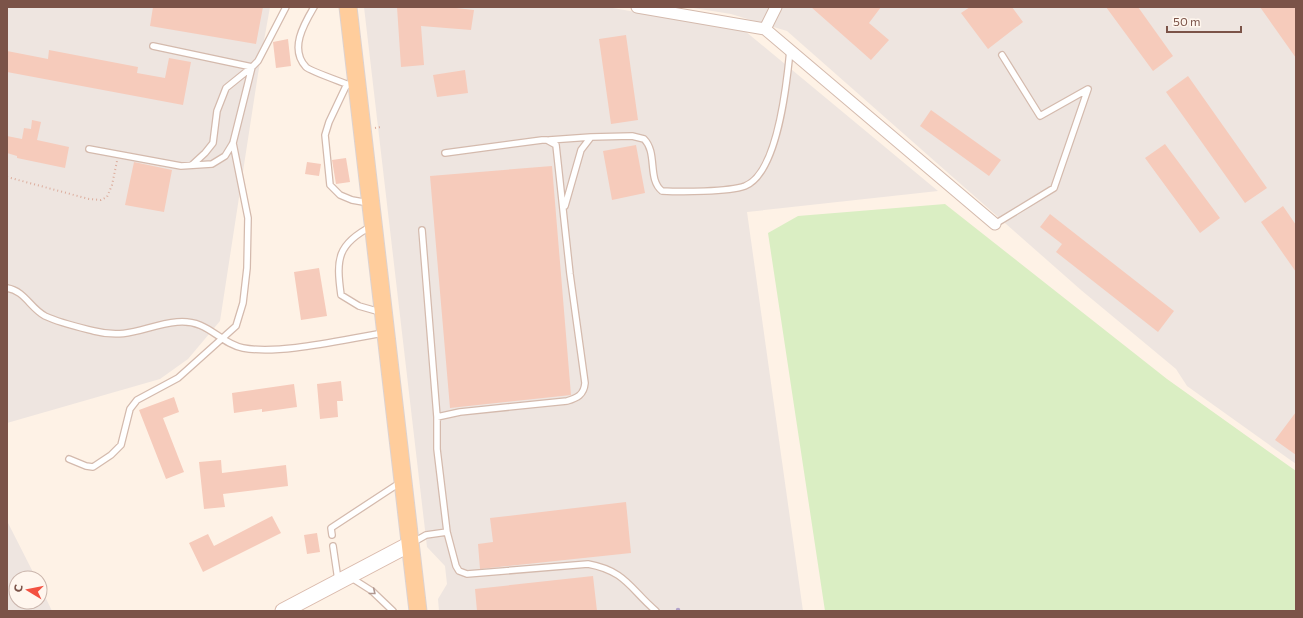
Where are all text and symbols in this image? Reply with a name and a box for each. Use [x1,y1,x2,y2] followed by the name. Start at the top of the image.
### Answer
[1167,8,1241,34] scale bar
[1173,14,1201,28] text: 50 m
[8,570,48,610] north arrow
[11,583,25,593] text: С
[368,588,376,595] one-way arrow

